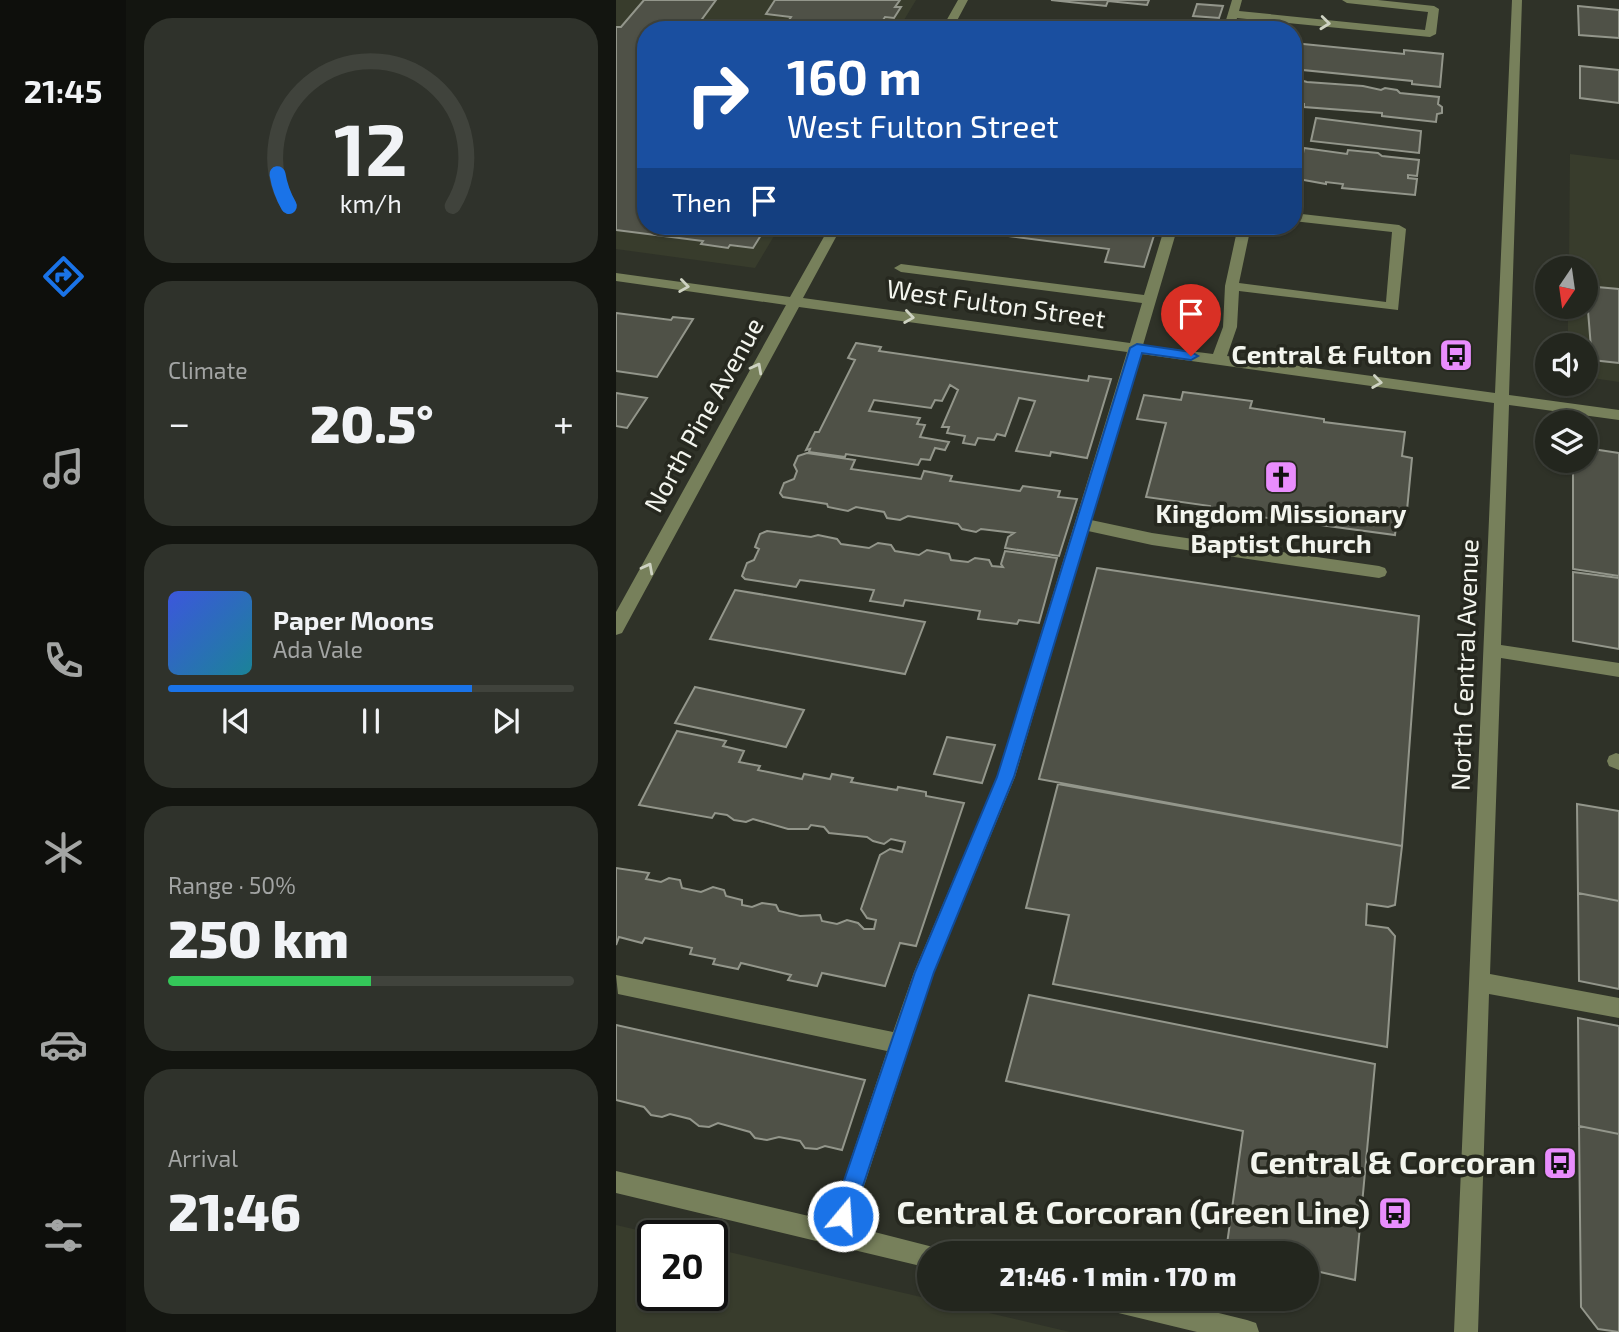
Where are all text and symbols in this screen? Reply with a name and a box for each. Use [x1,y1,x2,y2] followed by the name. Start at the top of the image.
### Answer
[1320,15,1331,30] one-way arrow
[787,46,922,105] text: 160 m
[672,49,763,140] icon: right
[24,71,102,109] text: 21:45
[334,104,408,192] text: 12
[787,106,1059,144] text: West Fulton Street
[745,182,783,220] icon: arrive
[672,186,731,217] text: Then
[340,188,402,218] text: km/h
[39,252,88,301] icon: directions
[1535,256,1598,318] north arrow
[1535,256,1598,473] map controls
[885,272,1108,333] street label: West Fulton Street
[678,278,689,293] one-way arrow
[1161,284,1221,356] pin
[1172,295,1210,333] icon: arrive
[903,310,915,325] one-way arrow
[636,312,769,517] street label: North Pine Avenue
[1535,333,1598,396] button: sound
[1437,336,1475,374] bus stop icon: Central & Fulton
[1231,338,1432,369] place label: Central & Fulton
[168,356,248,384] text: Climate
[749,363,762,376] one-way arrow
[1371,374,1383,389] one-way arrow
[310,391,434,453] text: 20.5°
[168,399,190,445] text: −
[553,399,574,445] text: +
[1535,410,1598,473] button: layers
[39,444,88,493] icon: music
[1262,458,1300,496] church icon: Kingdom Missionary Baptist Church
[1155,497,1407,558] place label: Kingdom Missionary Baptist Church
[1444,538,1483,792] street label: North Central Avenue
[640,563,654,576] one-way arrow
[273,604,434,635] text: Paper Moons
[273,635,363,663] text: Ada Vale
[39,636,88,685] icon: phone
[217,702,255,740] icon: previous
[352,702,390,740] icon: pause
[487,702,525,740] icon: next
[39,828,88,877] icon: climate
[168,871,296,899] text: Range · 50%
[168,906,349,968] text: 250 km
[39,1020,88,1069] icon: car
[1250,1142,1536,1180] place label: Central & Corcoran
[168,1144,238,1172] text: Arrival
[1541,1144,1579,1182] bus stop icon: Central & Corcoran
[168,1179,301,1241] text: 21:46
[806,1179,880,1253] position arrow
[896,1192,1370,1230] place label: Central & Corcoran (Green Line)
[1376,1194,1414,1232] bus stop icon: Central & Corcoran (Green Line)
[39,1211,88,1260] icon: filters
[637,1220,728,1311] speed limit sign: 20
[1000,1260,1236,1291] text: 21:46 · 1 min · 170 m

